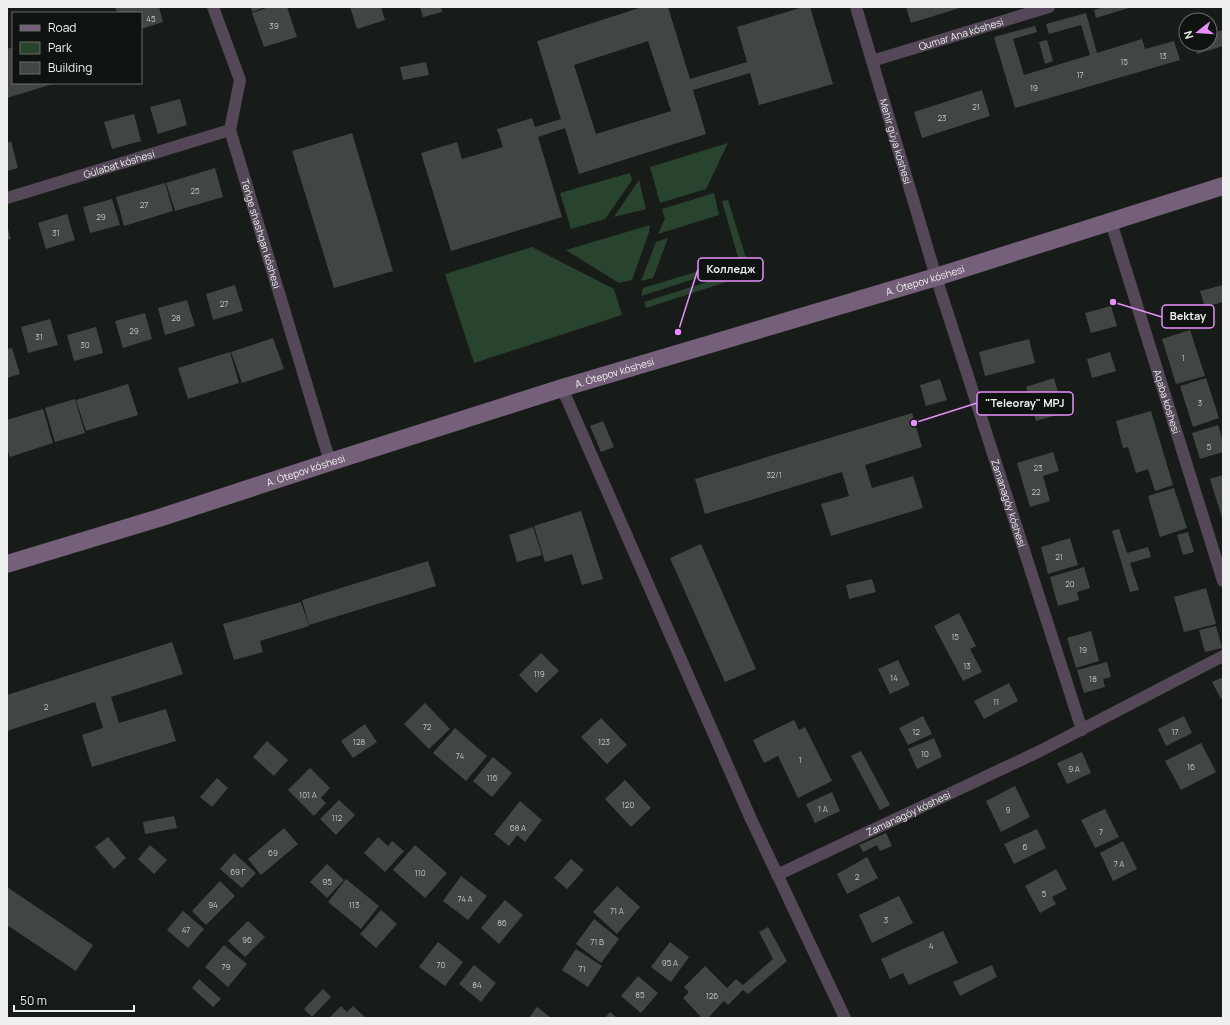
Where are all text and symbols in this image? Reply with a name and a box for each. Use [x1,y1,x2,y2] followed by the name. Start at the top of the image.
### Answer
[12,12,142,84] legend
[1178,12,1218,52] north arrow
[146,13,156,24] house number: 45
[917,14,1005,53] street label: Qumar Ana kóshesi
[48,19,76,36] text: Road
[269,20,279,31] house number: 39
[1180,29,1196,41] text: N
[48,39,73,56] text: Park
[1159,50,1167,61] house number: 13
[1120,56,1128,67] house number: 15
[48,59,92,76] text: Building
[1076,69,1084,80] house number: 17
[1030,82,1038,93] house number: 19
[877,97,915,186] street label: Mehir gúyа kóshesi
[972,101,980,112] house number: 21
[938,112,946,123] house number: 23
[82,146,156,181] street label: Gúlabat kóshesi
[238,177,284,290] street label: Teńge shashqan kóshesi
[190,185,200,196] house number: 25
[140,199,148,210] house number: 27
[96,211,106,222] house number: 29
[52,227,60,238] house number: 31
[698,258,763,281] callout: Колледж
[707,261,756,276] text: Колледж
[884,261,966,299] street label: A. Ótepov kóshesi
[220,298,228,309] house number: 27
[1162,305,1214,328] callout: Bektay
[1170,308,1207,323] text: Bektay
[171,312,181,323] house number: 28
[129,325,139,336] house number: 29
[35,331,43,342] house number: 31
[80,339,90,350] house number: 30
[1181,352,1185,363] house number: 1
[573,354,656,391] street label: A. Ótepov kóshesi
[1150,368,1184,435] street label: Aqaba kóshesi
[977,392,1073,415] callout: "Teleoray" MPJ
[985,395,1065,410] text: "Teleoray" MPJ
[1198,397,1202,408] house number: 3
[1207,441,1212,452] house number: 5
[264,451,347,489] street label: A. Ótepov kóshesi
[988,457,1030,549] street label: Zamanagóy kóshesi
[1034,462,1042,473] house number: 23
[766,469,782,480] house number: 32/1
[1031,486,1041,497] house number: 22
[1055,551,1063,562] house number: 21
[1065,578,1075,589] house number: 20
[951,631,959,642] house number: 15
[1079,644,1087,655] house number: 19
[963,660,971,671] house number: 13
[533,668,545,679] house number: 119
[890,672,898,683] house number: 14
[1089,673,1097,684] house number: 18
[993,696,999,707] house number: 11
[44,701,49,712] house number: 2
[423,721,432,732] house number: 72
[912,726,920,737] house number: 12
[1171,726,1179,737] house number: 17
[353,736,366,747] house number: 128
[598,736,610,747] house number: 123
[921,748,929,759] house number: 10
[456,750,464,761] house number: 74
[798,754,802,765] house number: 1
[1187,761,1195,772] house number: 16
[1068,763,1080,774] house number: 9 А
[486,772,498,783] house number: 116
[864,787,953,839] street label: Zamanagóy kóshesi
[299,789,317,800] house number: 101 А
[622,799,634,810] house number: 120
[818,803,828,814] house number: 1 А
[1006,804,1011,815] house number: 9
[332,812,343,823] house number: 112
[510,822,526,833] house number: 68 А
[1099,826,1103,837] house number: 7
[1023,841,1028,852] house number: 6
[268,847,278,858] house number: 69
[1114,858,1124,869] house number: 7 А
[230,866,247,877] house number: 69 Г
[414,867,426,878] house number: 110
[855,871,860,882] house number: 2
[322,876,332,887] house number: 95
[1042,888,1047,899] house number: 5
[457,893,473,904] house number: 74 А
[208,899,218,910] house number: 94
[349,899,359,910] house number: 113
[610,905,624,916] house number: 71 А
[884,914,888,925] house number: 3
[497,917,507,928] house number: 86
[182,924,190,935] house number: 47
[242,934,252,945] house number: 96
[590,936,604,947] house number: 71 В
[929,940,934,951] house number: 4
[662,957,678,968] house number: 95 А
[437,959,446,970] house number: 70
[222,961,231,972] house number: 79
[578,963,586,974] house number: 71
[472,979,482,990] house number: 84
[14,987,134,1013] scale bar
[635,989,645,1000] house number: 85
[706,990,718,1001] house number: 126
[20,992,47,1009] text: 50 m

